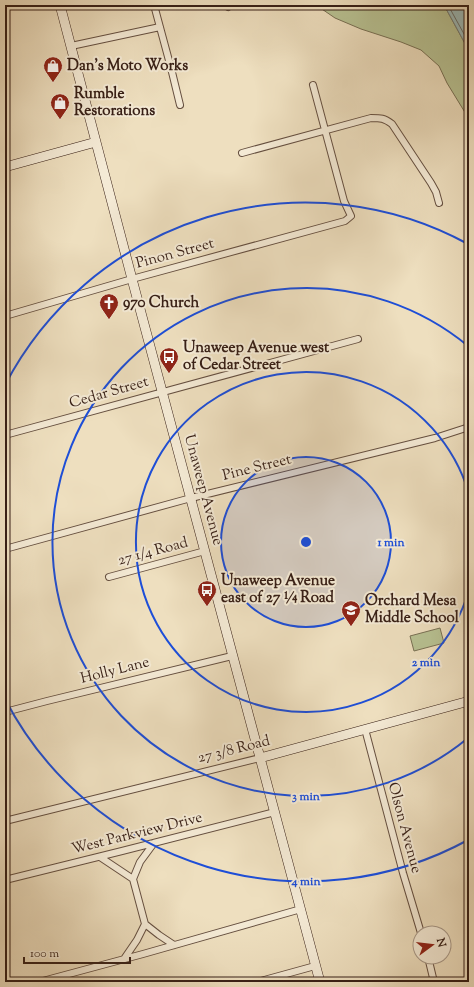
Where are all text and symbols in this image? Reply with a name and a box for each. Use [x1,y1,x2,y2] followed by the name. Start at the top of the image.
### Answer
[42,55,64,83] shop icon: Dan's Moto Works
[67,56,188,77] place label: Dan's Moto Works
[74,84,155,122] place label: Rumble Restorations
[49,92,71,120] shop icon: Rumble Restorations
[134,233,216,275] street label: Pinon Street
[98,292,120,320] church icon: 970 Church
[123,293,199,314] place label: 970 Church
[183,338,330,376] place label: Unaweep Avenue west of Cedar Street
[158,346,180,374] bus stop icon: Unaweep Avenue west of Cedar Street
[67,372,151,414] street label: Cedar Street
[178,432,228,548] street label: Unaweep Avenue
[220,449,294,487] street label: Pine Street
[116,532,191,571] street label: 27 1/4 Road
[376,534,405,552] text: 1 min
[299,535,313,549] centre of rings
[221,571,335,609] place label: Unaweep Avenue east of 27 ¼ Road
[196,579,218,607] bus stop icon: Unaweep Avenue east of 27 ¼ Road
[365,591,460,629] place label: Orchard Mesa Middle School
[340,599,362,627] school or university icon: Orchard Mesa Middle School
[78,652,152,690] street label: Holly Lane
[412,654,441,672] text: 2 min
[196,731,273,769] street label: 27 3/8 Road
[382,780,426,876] street label: Olson Avenue
[292,788,321,806] text: 3 min
[69,808,205,860] street label: West Parkview Drive
[290,873,321,891] text: 4 min
[412,925,452,965] north arrow
[432,935,450,949] text: N
[24,939,130,965] scale bar
[30,945,59,963] text: 100 m

